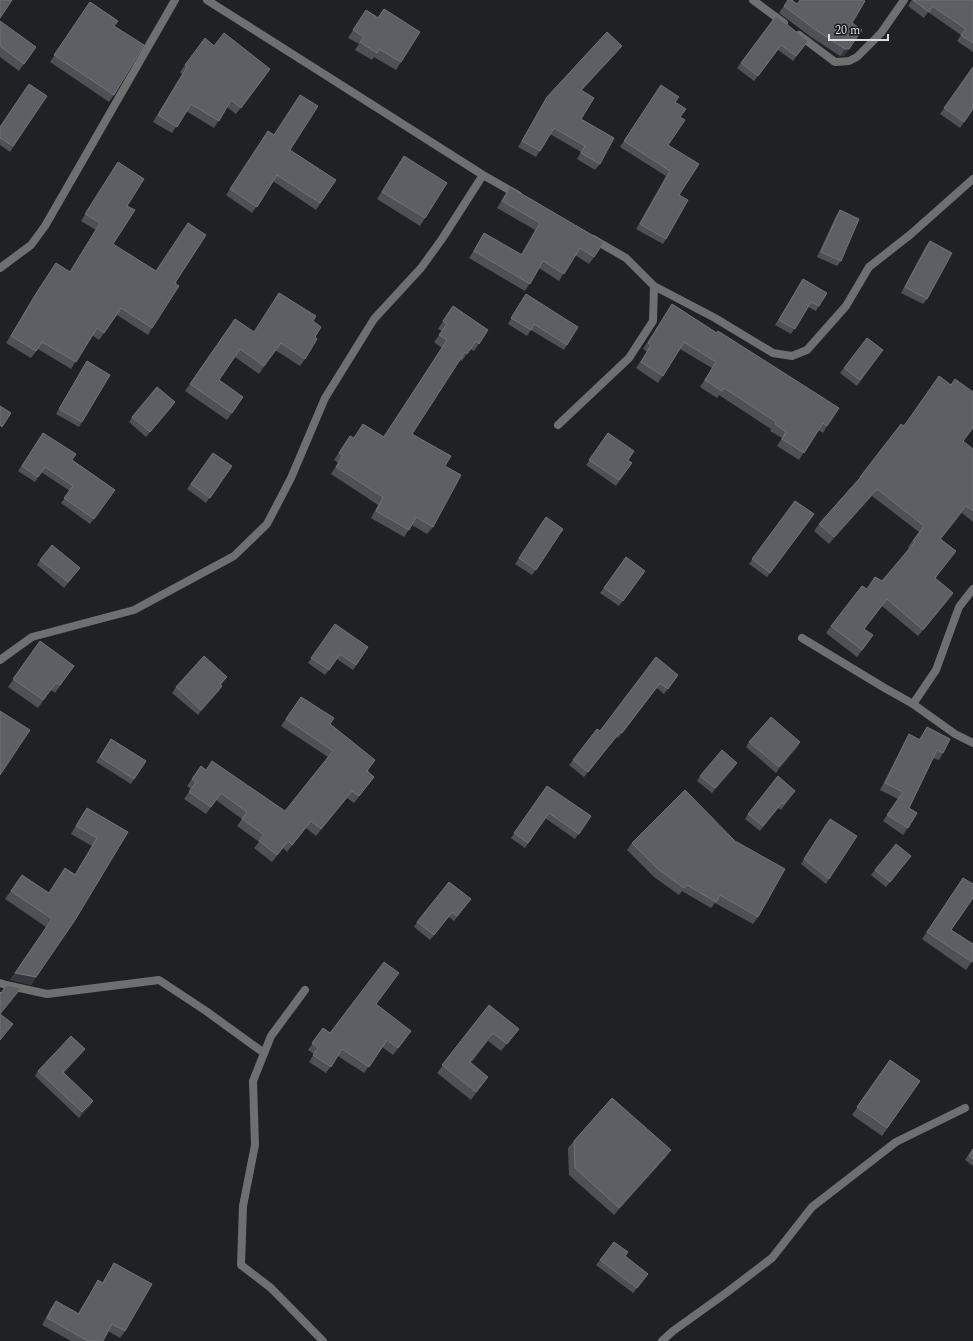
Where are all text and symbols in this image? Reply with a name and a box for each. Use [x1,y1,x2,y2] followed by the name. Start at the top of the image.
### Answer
[829,16,888,42] scale bar
[835,21,860,40] text: 20 m

